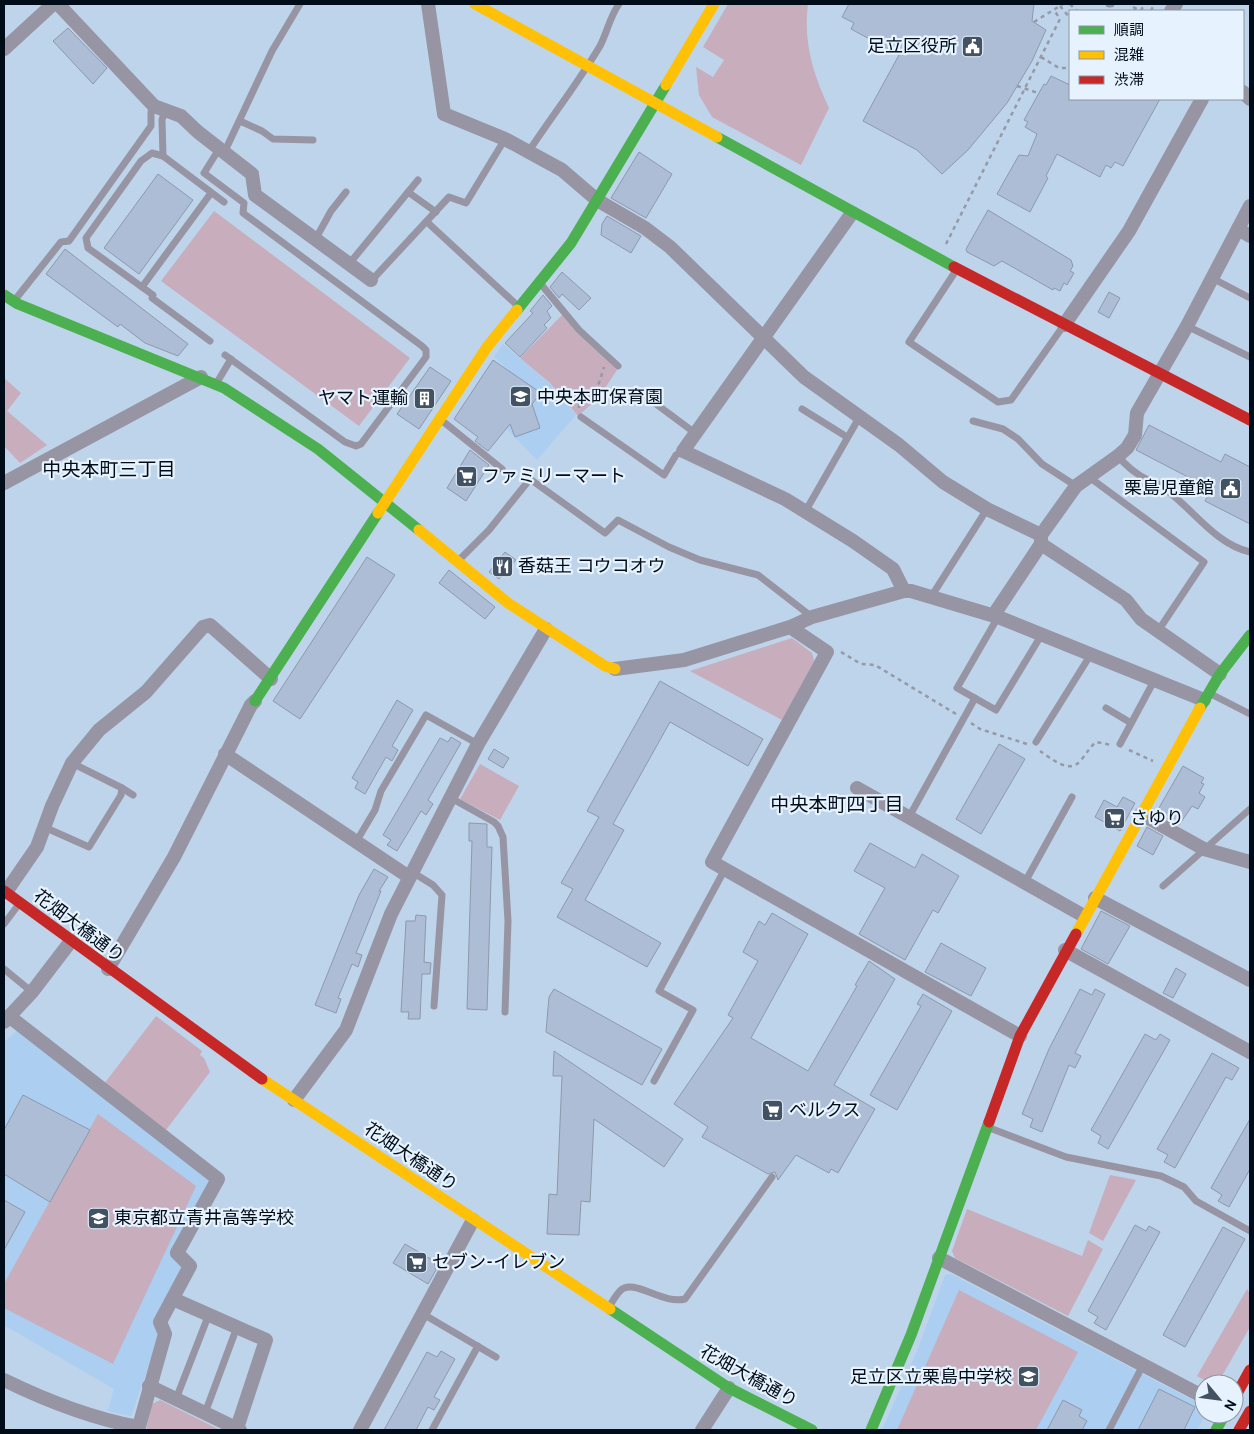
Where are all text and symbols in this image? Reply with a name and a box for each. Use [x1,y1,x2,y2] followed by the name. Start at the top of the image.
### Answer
[1069,10,1244,100] legend
[1114,22,1144,41] text: 順調
[961,34,985,58] public building icon: 足立区役所
[867,36,957,59] place label: 足立区役所
[1114,47,1144,66] text: 混雑
[1114,72,1144,91] text: 渋滞
[509,385,533,409] school or university icon: 中央本町保育園
[412,386,436,410] building icon: ヤマト運輸
[537,387,663,410] place label: 中央本町保育園
[318,388,408,411] place label: ヤマト運輸
[42,459,176,483] district label: 中央本町三丁目
[454,464,478,488] supermarket icon: ファミリーマート
[482,466,626,489] place label: ファミリーマート
[1218,476,1242,500] public building icon: 栗島児童館
[1124,478,1214,501] place label: 栗島児童館
[490,554,514,578] restaurant icon: 香菇王 コウコオウ
[518,556,666,579] place label: 香菇王 コウコオウ
[770,794,904,818] district label: 中央本町四丁目
[1102,806,1126,830] supermarket icon: さゆり
[1130,808,1184,831] place label: さゆり
[28,886,128,969] street label: 花畑大橋通り
[761,1098,785,1122] supermarket icon: ベルクス
[789,1100,860,1123] place label: ベルクス
[359,1119,461,1198] street label: 花畑大橋通り
[86,1206,110,1230] school or university icon: 東京都立青井高等学校
[114,1208,294,1231] place label: 東京都立青井高等学校
[404,1250,428,1274] supermarket icon: セブン-イレブン
[432,1252,565,1275] place label: セブン-イレブン
[695,1341,801,1414] street label: 花畑大橋通り
[1016,1365,1040,1389] school or university icon: 足立区立栗島中学校
[850,1367,1012,1390] place label: 足立区立栗島中学校
[1194,1374,1244,1424] north arrow
[1219,1396,1239,1413] text: N

